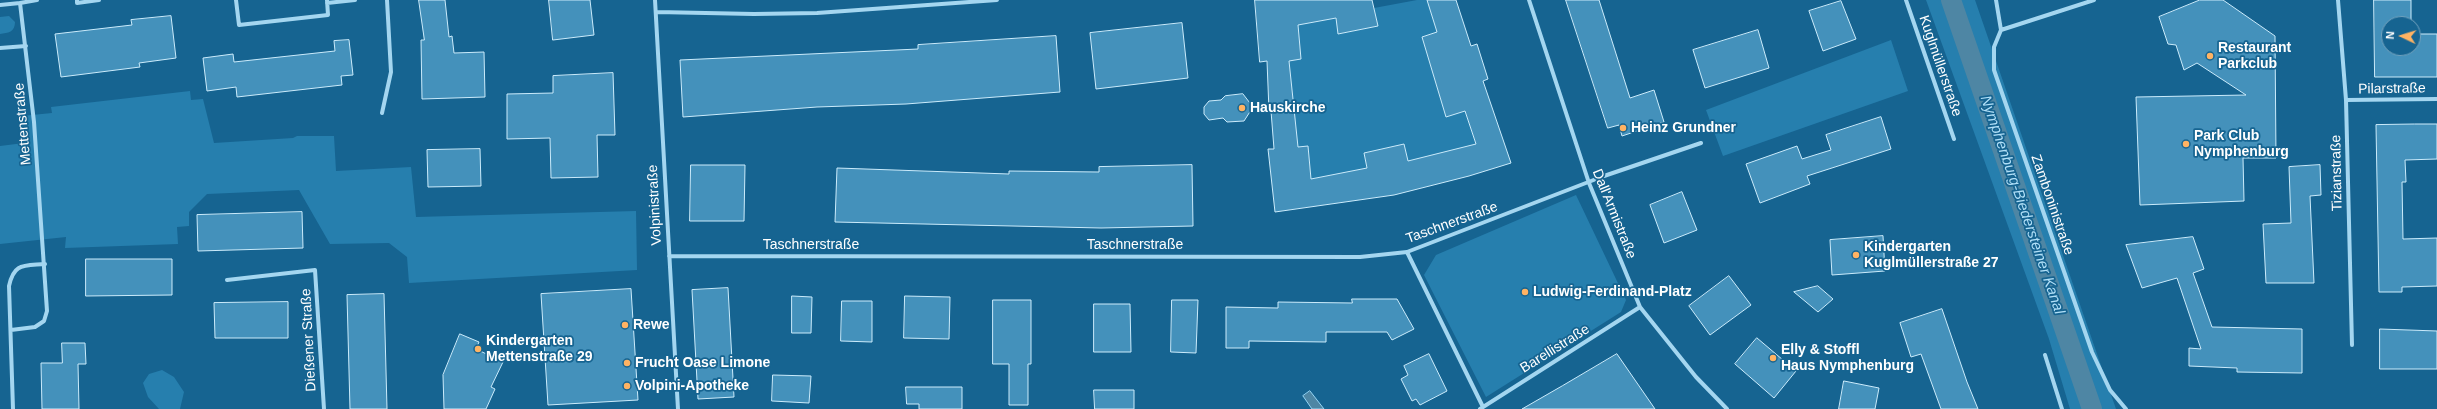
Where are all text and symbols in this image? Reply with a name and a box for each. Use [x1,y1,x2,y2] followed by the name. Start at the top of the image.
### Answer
[1915,13,1965,119] street label: Kuglmüllerstraße
[2381,16,2421,56] north arrow
[2384,31,2396,40] text: N
[2218,40,2291,72] place label: Restaurant Parkclub
[2205,51,2215,61] marker: Restaurant Parkclub
[2358,80,2426,98] street label: Pilarstraße
[11,82,35,166] street label: Mettenstraße
[1976,93,2068,317] water label: Nymphenburg-Biedersteiner Kanal
[1250,100,1325,116] place label: Hauskirche
[1237,103,1247,113] marker: Hauskirche
[1631,120,1736,136] place label: Heinz Grundner
[1618,123,1628,133] marker: Heinz Grundner
[2194,128,2289,160] place label: Park Club Nymphenburg
[2328,135,2346,211] street label: Tizianstraße
[2181,139,2191,149] marker: Park Club Nymphenburg
[2027,153,2077,257] street label: Zamboninistraße
[644,164,666,246] street label: Volpinistraße
[1588,167,1640,261] street label: Dall'Armistraße
[1404,199,1500,247] street label: Taschnerstraße
[763,237,859,253] street label: Taschnerstraße
[1087,237,1183,253] street label: Taschnerstraße
[1864,239,1999,272] place label: Kindergarten Kuglmüllerstraße 27
[1851,250,1861,260] marker: Kindergarten Kuglmüllerstraße 27
[1533,284,1692,300] place label: Ludwig-Ferdinand-Platz
[1520,287,1530,297] marker: Ludwig-Ferdinand-Platz
[298,288,320,392] street label: Dießener Straße
[633,317,670,333] place label: Rewe
[620,320,630,330] marker: Rewe
[1517,321,1593,377] street label: Barellistraße
[486,333,593,366] place label: Kindergarten Mettenstraße 29
[1781,342,1914,374] place label: Elly & Stoffl Haus Nymphenburg
[473,344,483,354] marker: Kindergarten Mettenstraße 29
[1768,353,1778,363] marker: Elly & Stoffl Haus Nymphenburg
[635,355,770,371] place label: Frucht Oase Limone
[622,358,632,368] marker: Frucht Oase Limone
[635,378,749,394] place label: Volpini-Apotheke
[622,381,632,391] marker: Volpini-Apotheke

